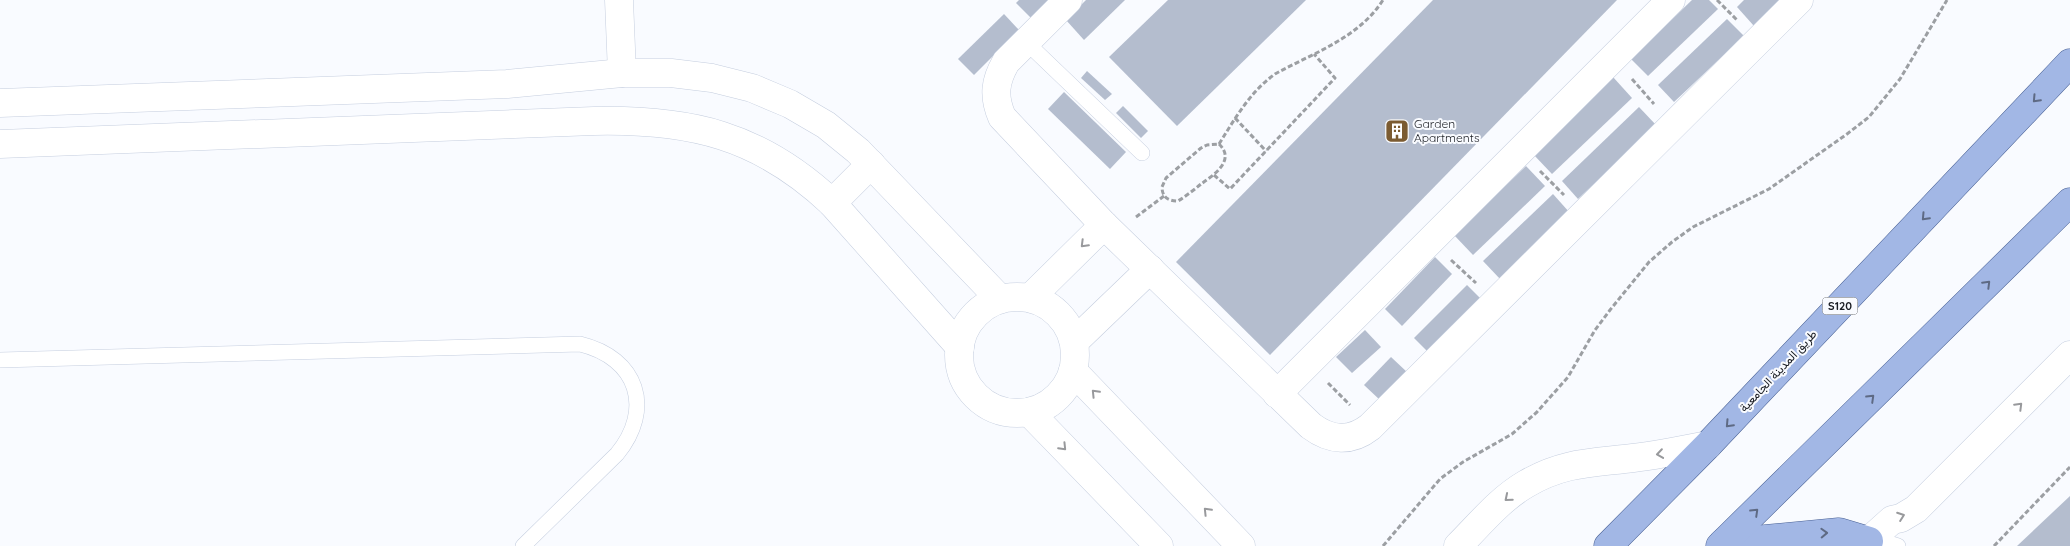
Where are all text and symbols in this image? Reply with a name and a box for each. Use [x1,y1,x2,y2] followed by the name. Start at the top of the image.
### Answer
[2033,93,2042,102] one-way arrow
[1414,116,1480,145] place label: Garden Apartments
[1384,118,1410,144] building icon: Garden Apartments
[1922,211,1931,220] one-way arrow
[1081,238,1090,247] one-way arrow
[1981,281,1990,290] one-way arrow
[1822,298,1858,314] road number: S120
[1736,326,1820,416] street label: طريق المدينة الجامعية
[1092,390,1101,399] one-way arrow
[1865,395,1874,404] one-way arrow
[2013,403,2022,412] one-way arrow
[1726,418,1735,427] one-way arrow
[1057,441,1066,450] one-way arrow
[1656,448,1664,459] one-way arrow
[1504,493,1513,502] one-way arrow
[1204,507,1213,516] one-way arrow
[1749,509,1758,518] one-way arrow
[1896,512,1905,522] one-way arrow
[1820,528,1828,538] one-way arrow

